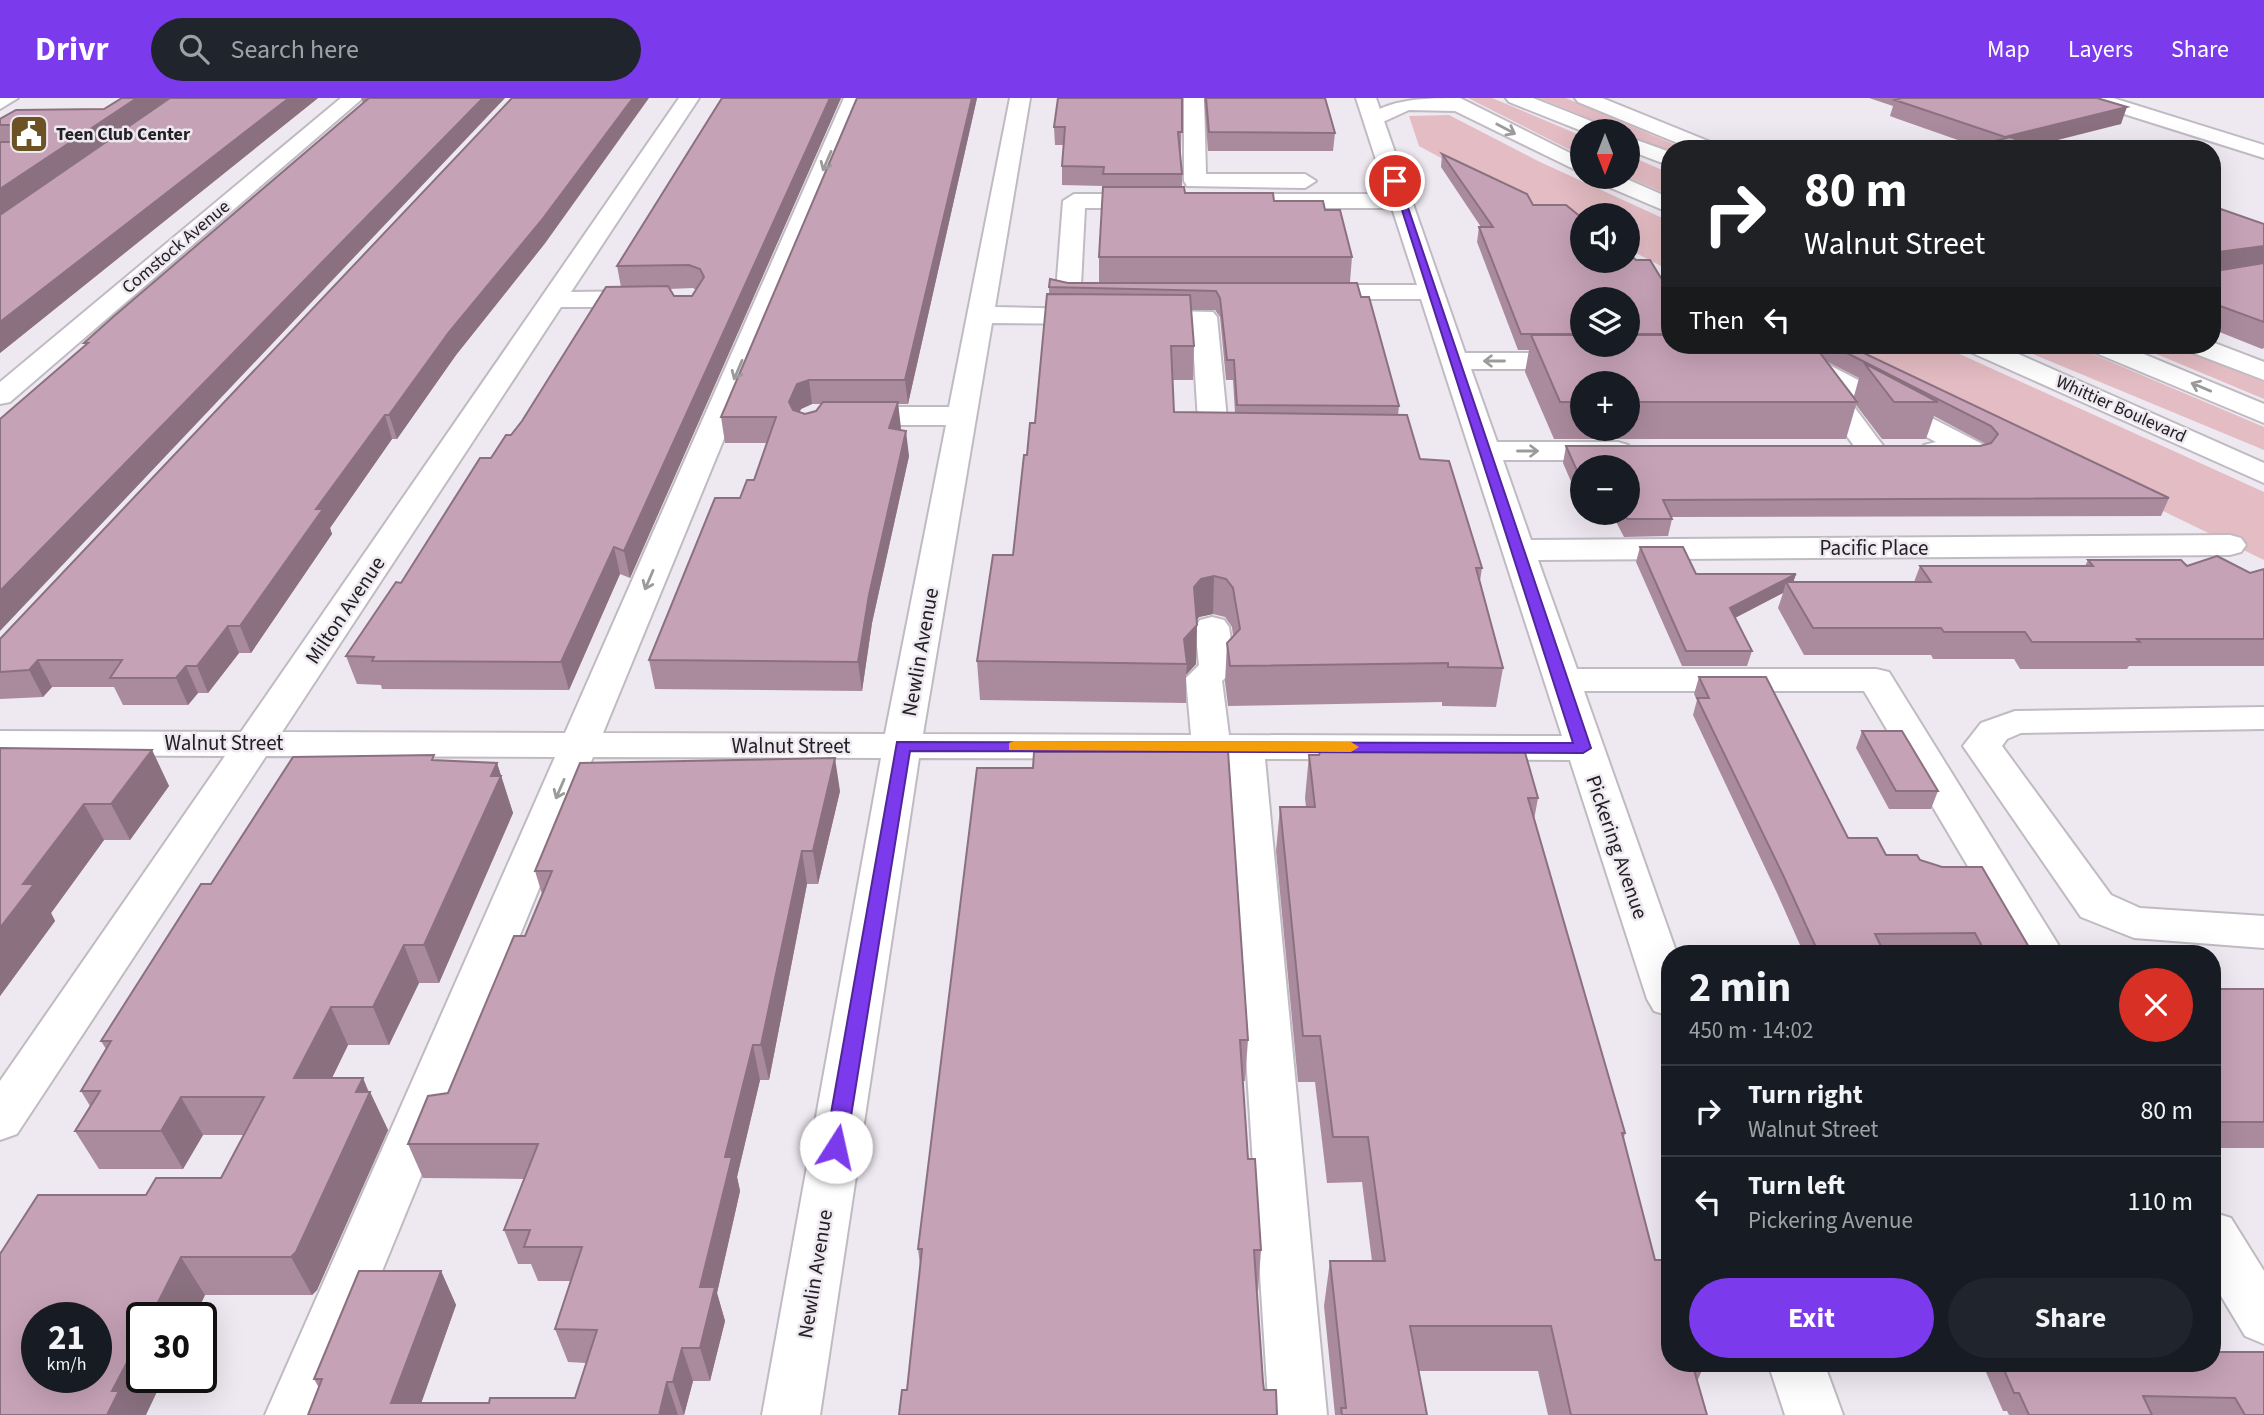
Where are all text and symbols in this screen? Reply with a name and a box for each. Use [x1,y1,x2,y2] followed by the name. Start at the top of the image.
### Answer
[151,18,641,81] search box
[35,26,109,73] text: Drivr
[175,30,213,68] icon: search
[231,31,359,68] text: Search here
[1987,32,2030,67] text: Map
[2068,32,2133,67] text: Layers
[2171,32,2229,67] text: Share
[8,113,50,155] public building icon: Teen Club Center
[1570,119,1640,189] north arrow
[1570,119,1640,525] map controls
[56,122,191,147] place label: Teen Club Center
[1495,123,1516,136] one-way arrow
[820,150,833,171] one-way arrow
[1365,151,1425,211] pin
[1804,156,1908,226] text: 80 m
[1376,162,1414,200] icon: arrive
[1689,168,1780,259] icon: right
[117,194,235,300] street label: Comstock Avenue
[1570,203,1640,273] button: sound
[1804,221,1985,267] text: Walnut Street
[1570,287,1640,357] button: layers
[1758,301,1796,339] icon: left
[1689,302,1744,339] text: Then
[1483,354,1506,368] one-way arrow
[731,359,744,381] one-way arrow
[2052,369,2190,449] street label: Whittier Boulevard
[1570,371,1640,441] button: +
[2191,380,2212,393] one-way arrow
[1516,444,1539,458] one-way arrow
[1570,455,1640,525] button: −
[1820,533,1928,563] street label: Pacific Place
[298,550,392,670] street label: Milton Avenue
[642,568,655,590] one-way arrow
[894,585,946,719] street label: Newlin Avenue
[165,728,283,758] street label: Walnut Street
[732,731,850,761] street label: Walnut Street
[1578,771,1656,923] street label: Pickering Avenue
[553,778,566,799] one-way arrow
[1689,958,1791,1018] text: 2 min
[2119,968,2193,1042] button: close
[1689,1014,1813,1047] text: 450 m · 14:02
[1748,1076,1863,1113] text: Turn right
[1689,1092,1727,1130] icon: right
[2140,1092,2193,1129] text: 80 m
[799,1110,873,1184] position arrow
[1748,1113,1878,1146] text: Walnut Street
[1748,1167,1845,1204] text: Turn left
[1689,1183,1727,1221] icon: left
[2127,1183,2193,1220] text: 110 m
[1748,1204,1913,1237] text: Pickering Avenue
[790,1207,840,1341] street label: Newlin Avenue
[1689,1278,1934,1358] button: Exit
[1948,1278,2193,1358] button: Share
[126,1302,217,1393] speed limit sign: 30
[48,1313,85,1363] text: 21
[47,1352,86,1377] text: km/h

